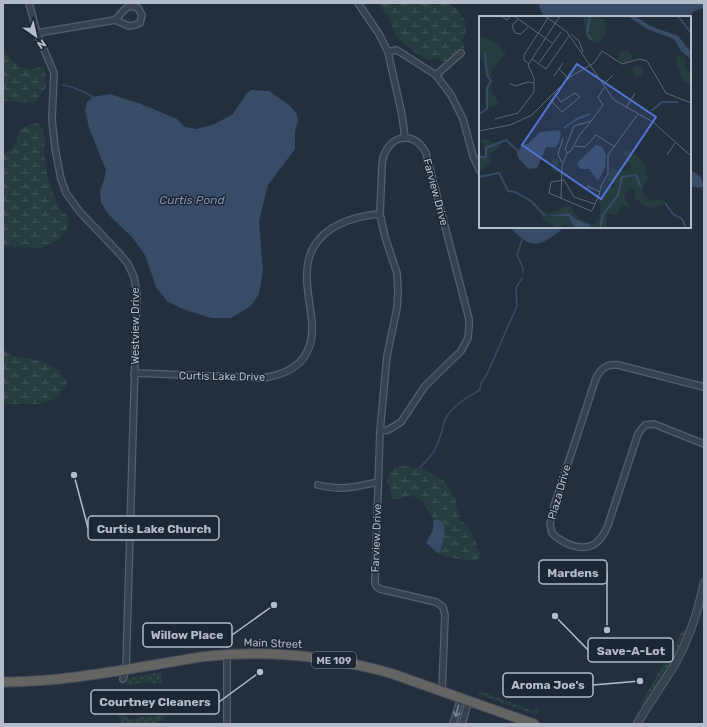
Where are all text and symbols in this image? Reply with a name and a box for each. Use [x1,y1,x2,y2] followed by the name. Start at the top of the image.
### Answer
[16,16,56,56] north arrow
[479,16,691,228] inset map
[34,36,48,52] text: N
[420,157,451,227] street label: Farview Drive
[159,193,226,207] water label: Curtis Pond
[129,287,142,365] street label: Westview Drive
[179,369,265,384] street label: Curtis Lake Drive
[545,463,574,521] street label: Plaza Drive
[369,503,384,573] street label: Farview Drive
[88,516,219,540] callout: Curtis Lake Church
[97,522,212,536] text: Curtis Lake Church
[539,560,607,584] callout: Mardens
[547,566,599,580] text: Mardens
[143,623,232,647] callout: Willow Place
[151,628,223,642] text: Willow Place
[243,636,303,651] street label: Main Street
[588,638,673,662] callout: Save-A-Lot
[597,644,666,658] text: Save-A-Lot
[312,652,356,668] road number: ME 109
[503,673,593,697] callout: Aroma Joe's
[511,678,585,692] text: Aroma Joe's
[91,690,219,714] callout: Courtney Cleaners
[99,695,211,709] text: Courtney Cleaners
[453,704,460,717] one-way arrow

